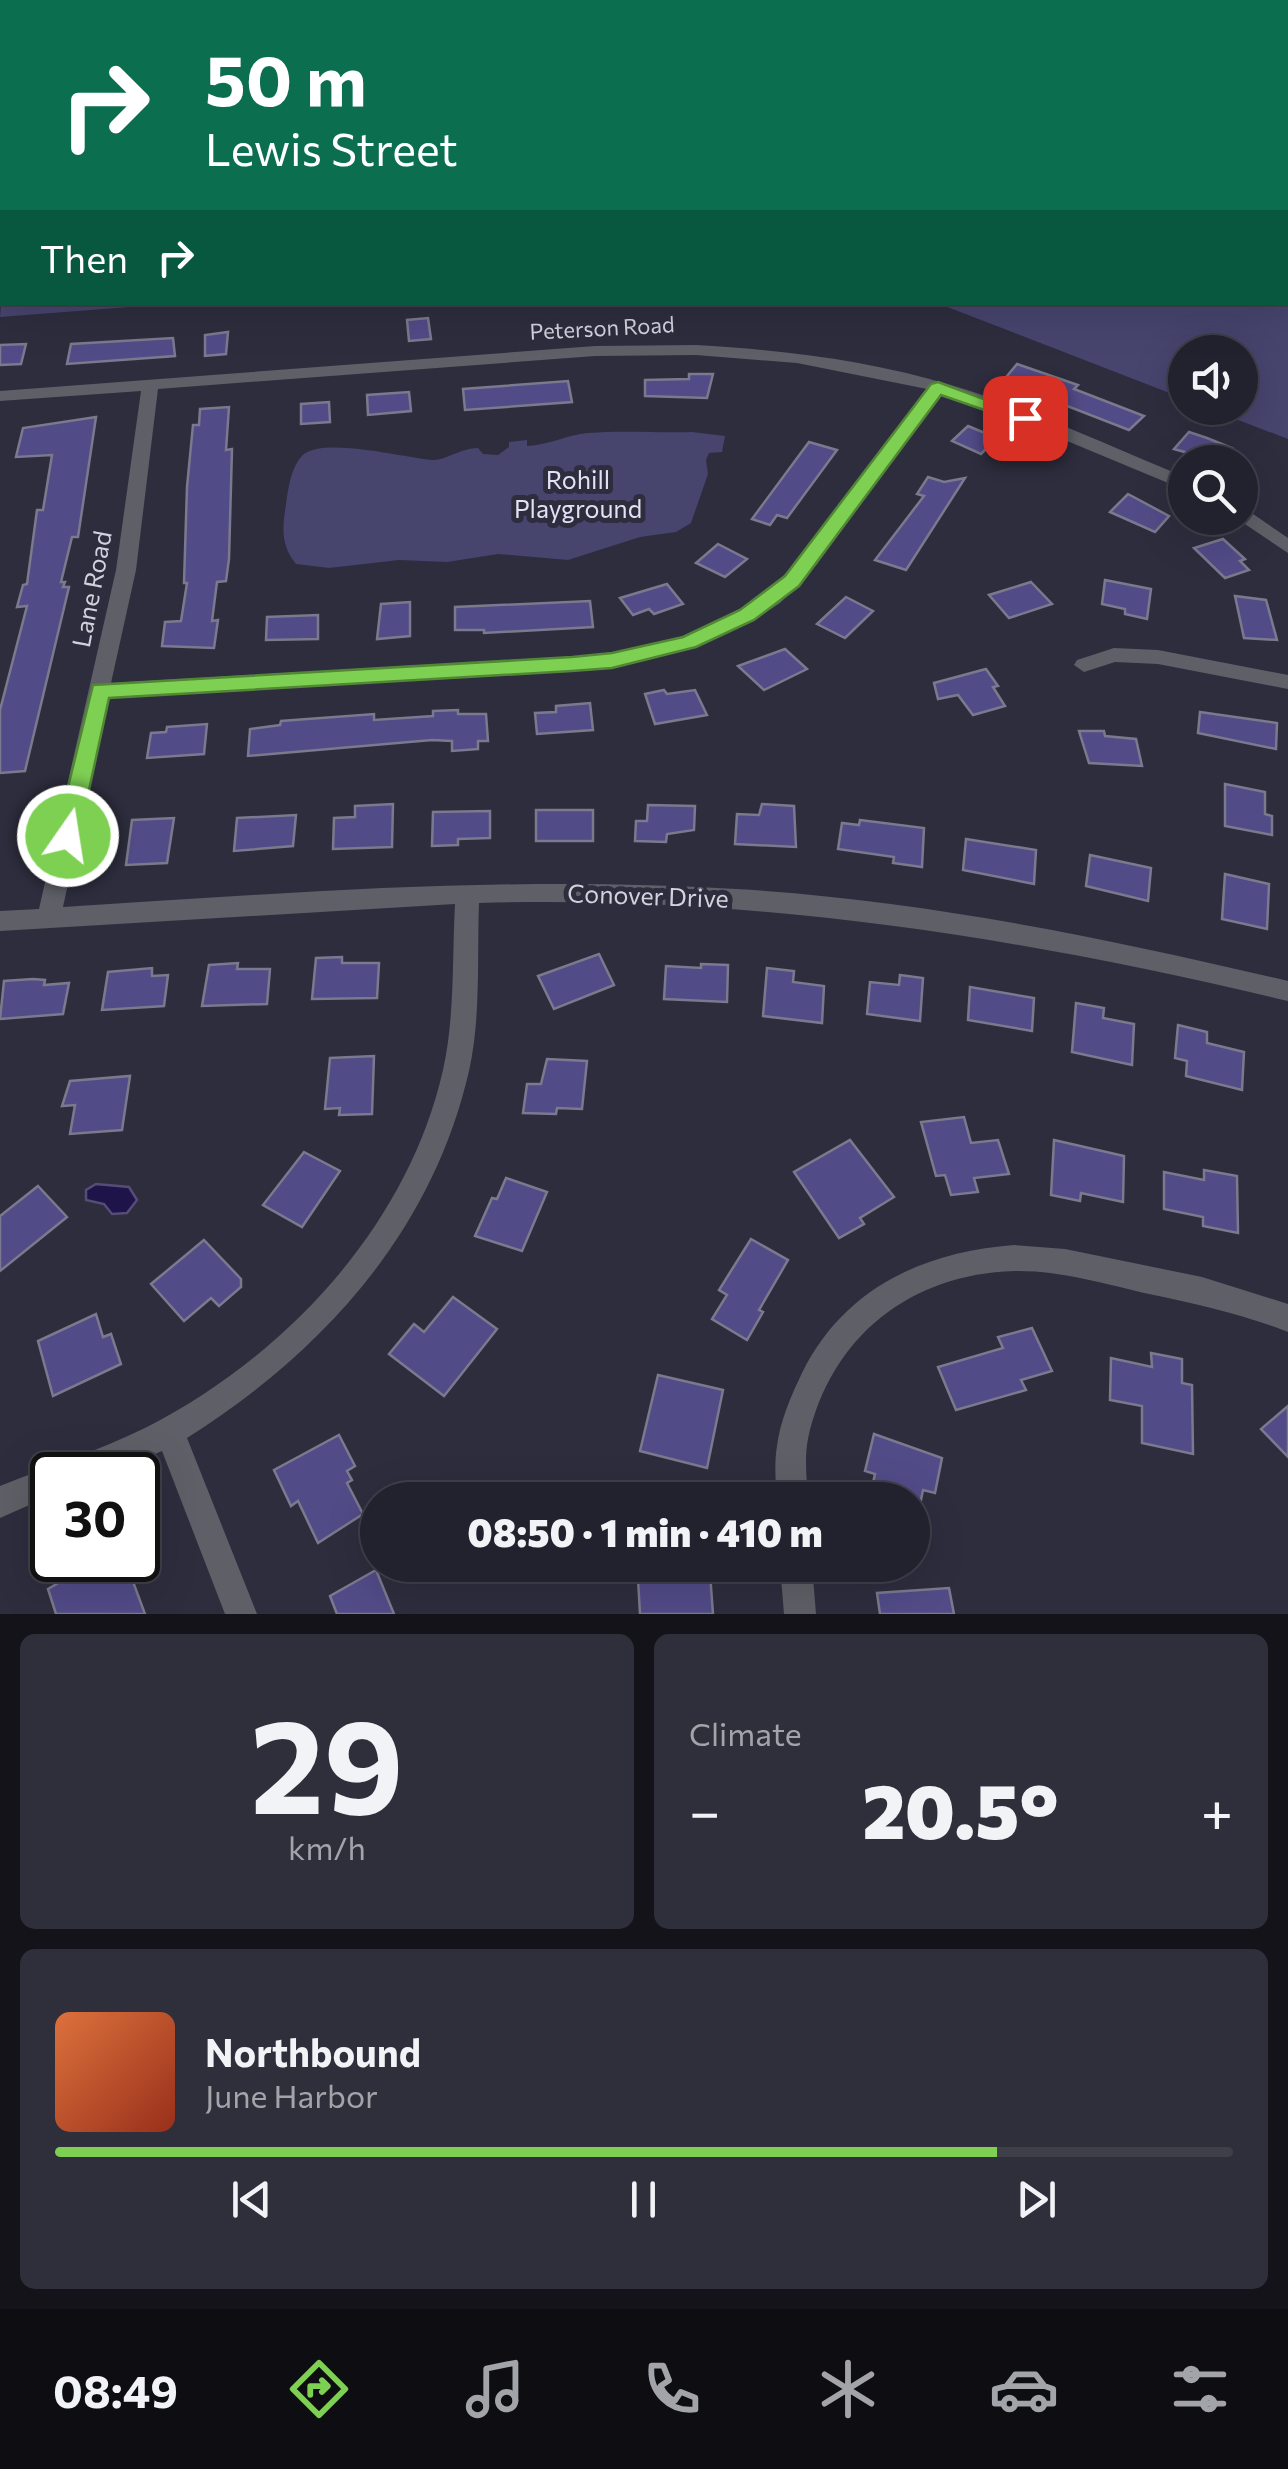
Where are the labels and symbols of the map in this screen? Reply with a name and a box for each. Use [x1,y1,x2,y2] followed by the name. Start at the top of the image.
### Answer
[529,310,675,345] street label: Peterson Road
[983,376,1068,461] pin
[514,464,642,523] park label: Rohill Playground
[65,528,117,650] street label: Lane Road
[16,784,120,888] position arrow
[567,877,729,913] street label: Conover Drive
[30,1452,160,1582] speed limit sign: 30

